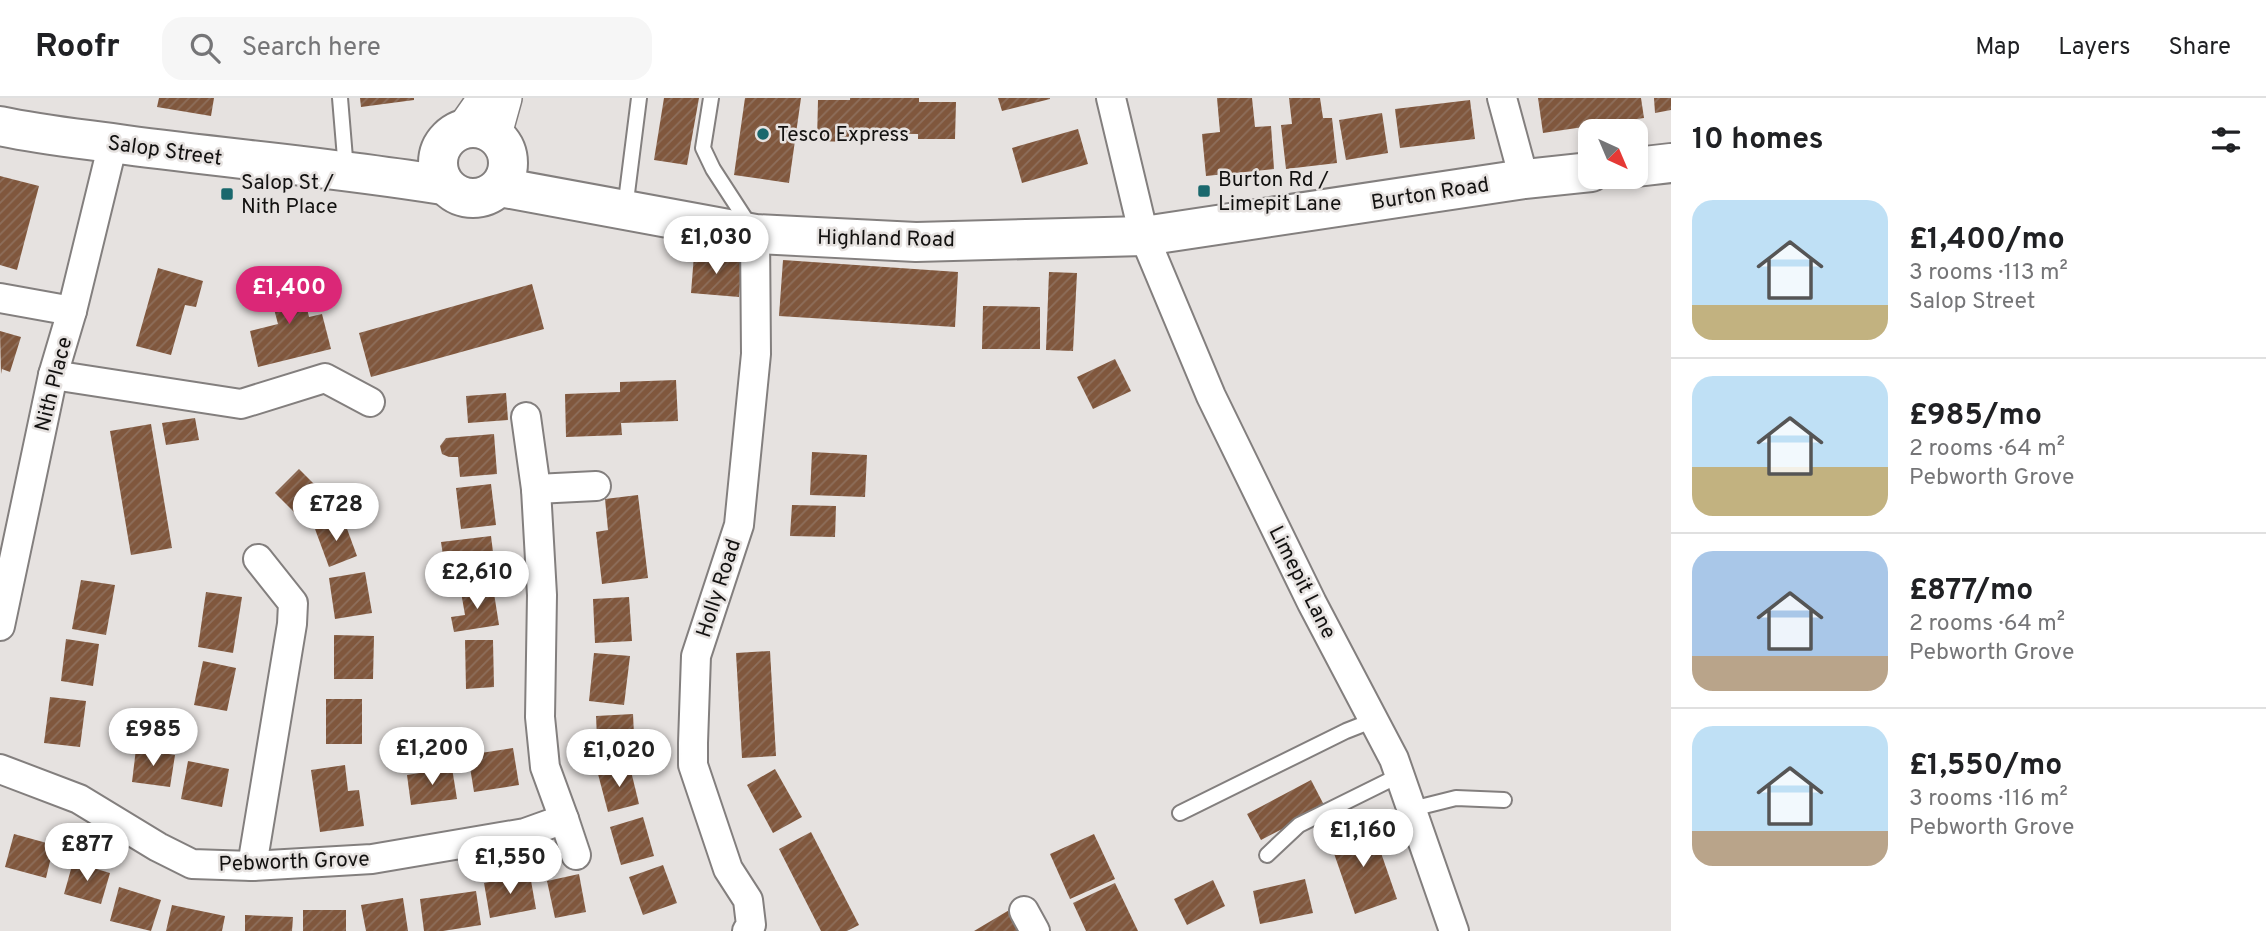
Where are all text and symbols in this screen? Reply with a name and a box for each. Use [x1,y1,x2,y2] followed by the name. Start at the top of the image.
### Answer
[162,17,652,80] search box
[35,27,120,69] text: Roofr
[186,29,224,67] icon: search
[242,32,381,65] text: Search here
[1975,33,2020,63] text: Map
[2058,33,2130,63] text: Layers
[2168,33,2231,63] text: Share
[1578,119,1648,189] north arrow
[1578,119,1648,189] map controls
[2207,121,2245,159] icon: filters
[777,122,909,149] place label: Tesco Express
[1692,122,1823,159] text: 10 homes
[755,126,771,142] marker: Tesco Express
[106,130,224,173] street label: Salop Street
[1218,167,1341,218] place label: Burton Rd / Limepit Lane
[241,170,338,221] place label: Salop St / Nith Place
[1369,172,1491,217] street label: Burton Road
[1196,183,1212,199] marker: Burton Rd / Limepit Lane
[219,186,235,202] marker: Salop St / Nith Place
[659,216,773,276] pin: £1,030
[1909,222,2065,259] text: £1,400/mo
[680,224,752,253] text: £1,030
[817,225,955,254] street label: Highland Road
[1748,228,1832,312] icon: home
[1909,259,2068,288] text: 3 rooms · 113 m²
[232,266,346,326] pin: £1,400
[252,274,326,303] text: £1,400
[1909,288,2035,317] text: Salop Street
[30,334,79,434] street label: Nith Place
[1909,398,2042,435] text: £985/mo
[1748,404,1832,488] icon: home
[1909,435,2065,464] text: 2 rooms · 64 m²
[1909,464,2074,493] text: Pebworth Grove
[295,484,377,543] pin: £728
[309,491,363,520] text: £728
[1262,522,1342,644] street label: Limepit Lane
[691,536,748,641] street label: Holly Road
[420,552,534,611] pin: £2,610
[441,559,513,588] text: £2,610
[1909,573,2033,610] text: £877/mo
[1748,579,1832,663] icon: home
[1909,610,2065,639] text: 2 rooms · 64 m²
[1909,639,2074,668] text: Pebworth Grove
[112,708,194,768] pin: £985
[125,716,181,745] text: £985
[375,728,489,787] pin: £1,200
[562,730,676,789] pin: £1,020
[395,735,469,764] text: £1,200
[582,737,656,766] text: £1,020
[1909,748,2062,785] text: £1,550/mo
[1748,754,1832,838] icon: home
[1909,785,2068,814] text: 3 rooms · 116 m²
[1306,810,1420,869] pin: £1,160
[1909,814,2074,843] text: Pebworth Grove
[1329,817,1397,846] text: £1,160
[46,824,128,883] pin: £877
[61,831,113,860] text: £877
[453,836,567,896] pin: £1,550
[474,844,546,873] text: £1,550
[218,846,370,879] street label: Pebworth Grove

